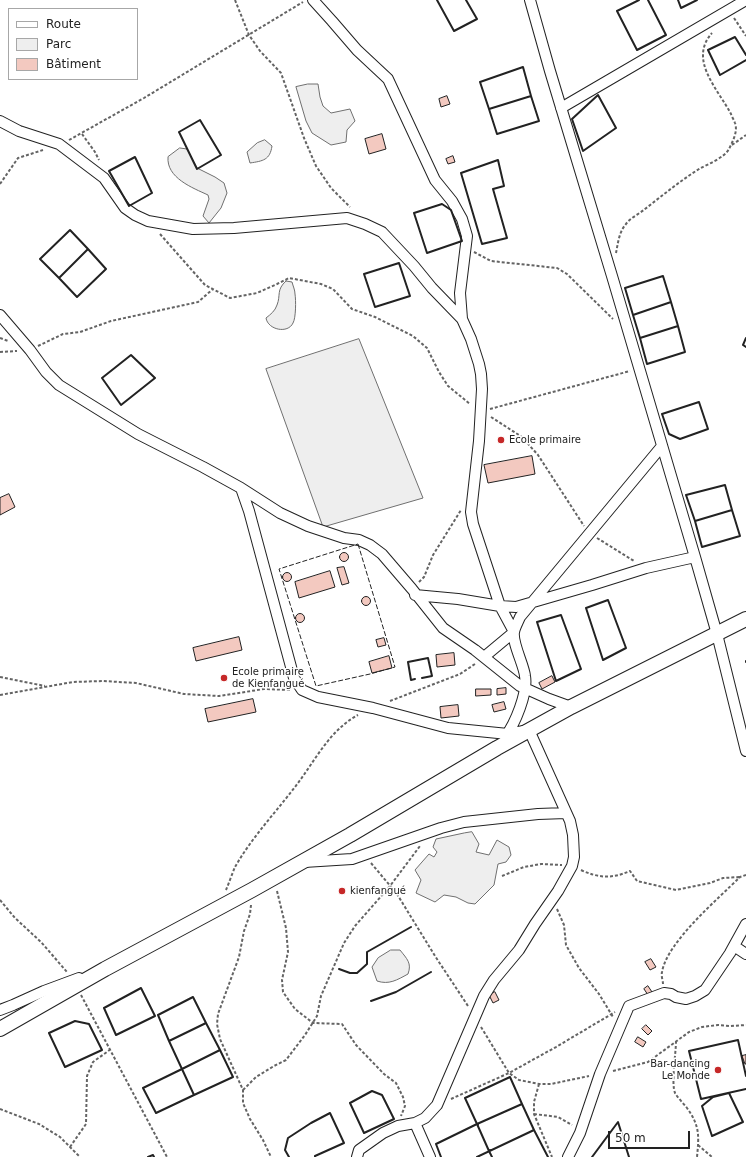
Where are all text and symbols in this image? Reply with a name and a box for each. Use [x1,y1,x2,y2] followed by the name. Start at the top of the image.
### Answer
[8,8,138,80] legend
[46,17,81,31] text: Route
[46,37,71,51] text: Parc
[46,57,101,71] text: Bâtiment
[509,434,581,446] place label: Ecole primaire
[496,435,506,445] marker: Ecole primaire
[232,666,304,690] place label: Ecole primaire de Kienfangué
[219,673,229,683] marker: Ecole primaire de Kienfangué
[350,885,406,897] place label: kienfangué
[337,886,347,896] marker: kienfangué
[650,1058,710,1082] place label: Bar-dancing Le Monde
[713,1065,723,1075] marker: Bar-dancing Le Monde
[610,1123,692,1149] scale bar
[615,1131,646,1145] text: 50 m

